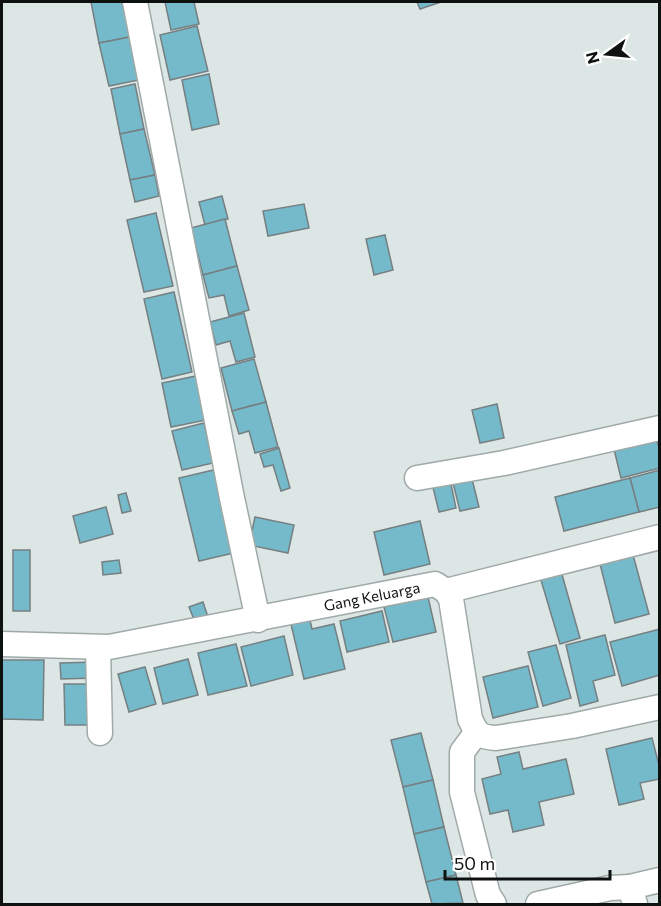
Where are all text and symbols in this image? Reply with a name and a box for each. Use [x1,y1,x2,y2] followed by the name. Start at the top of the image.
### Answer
[577,24,637,84] north arrow
[581,50,603,66] text: N
[322,578,422,614] street label: Gang Keluarga
[445,843,610,881] scale bar
[454,852,495,874] text: 50 m

